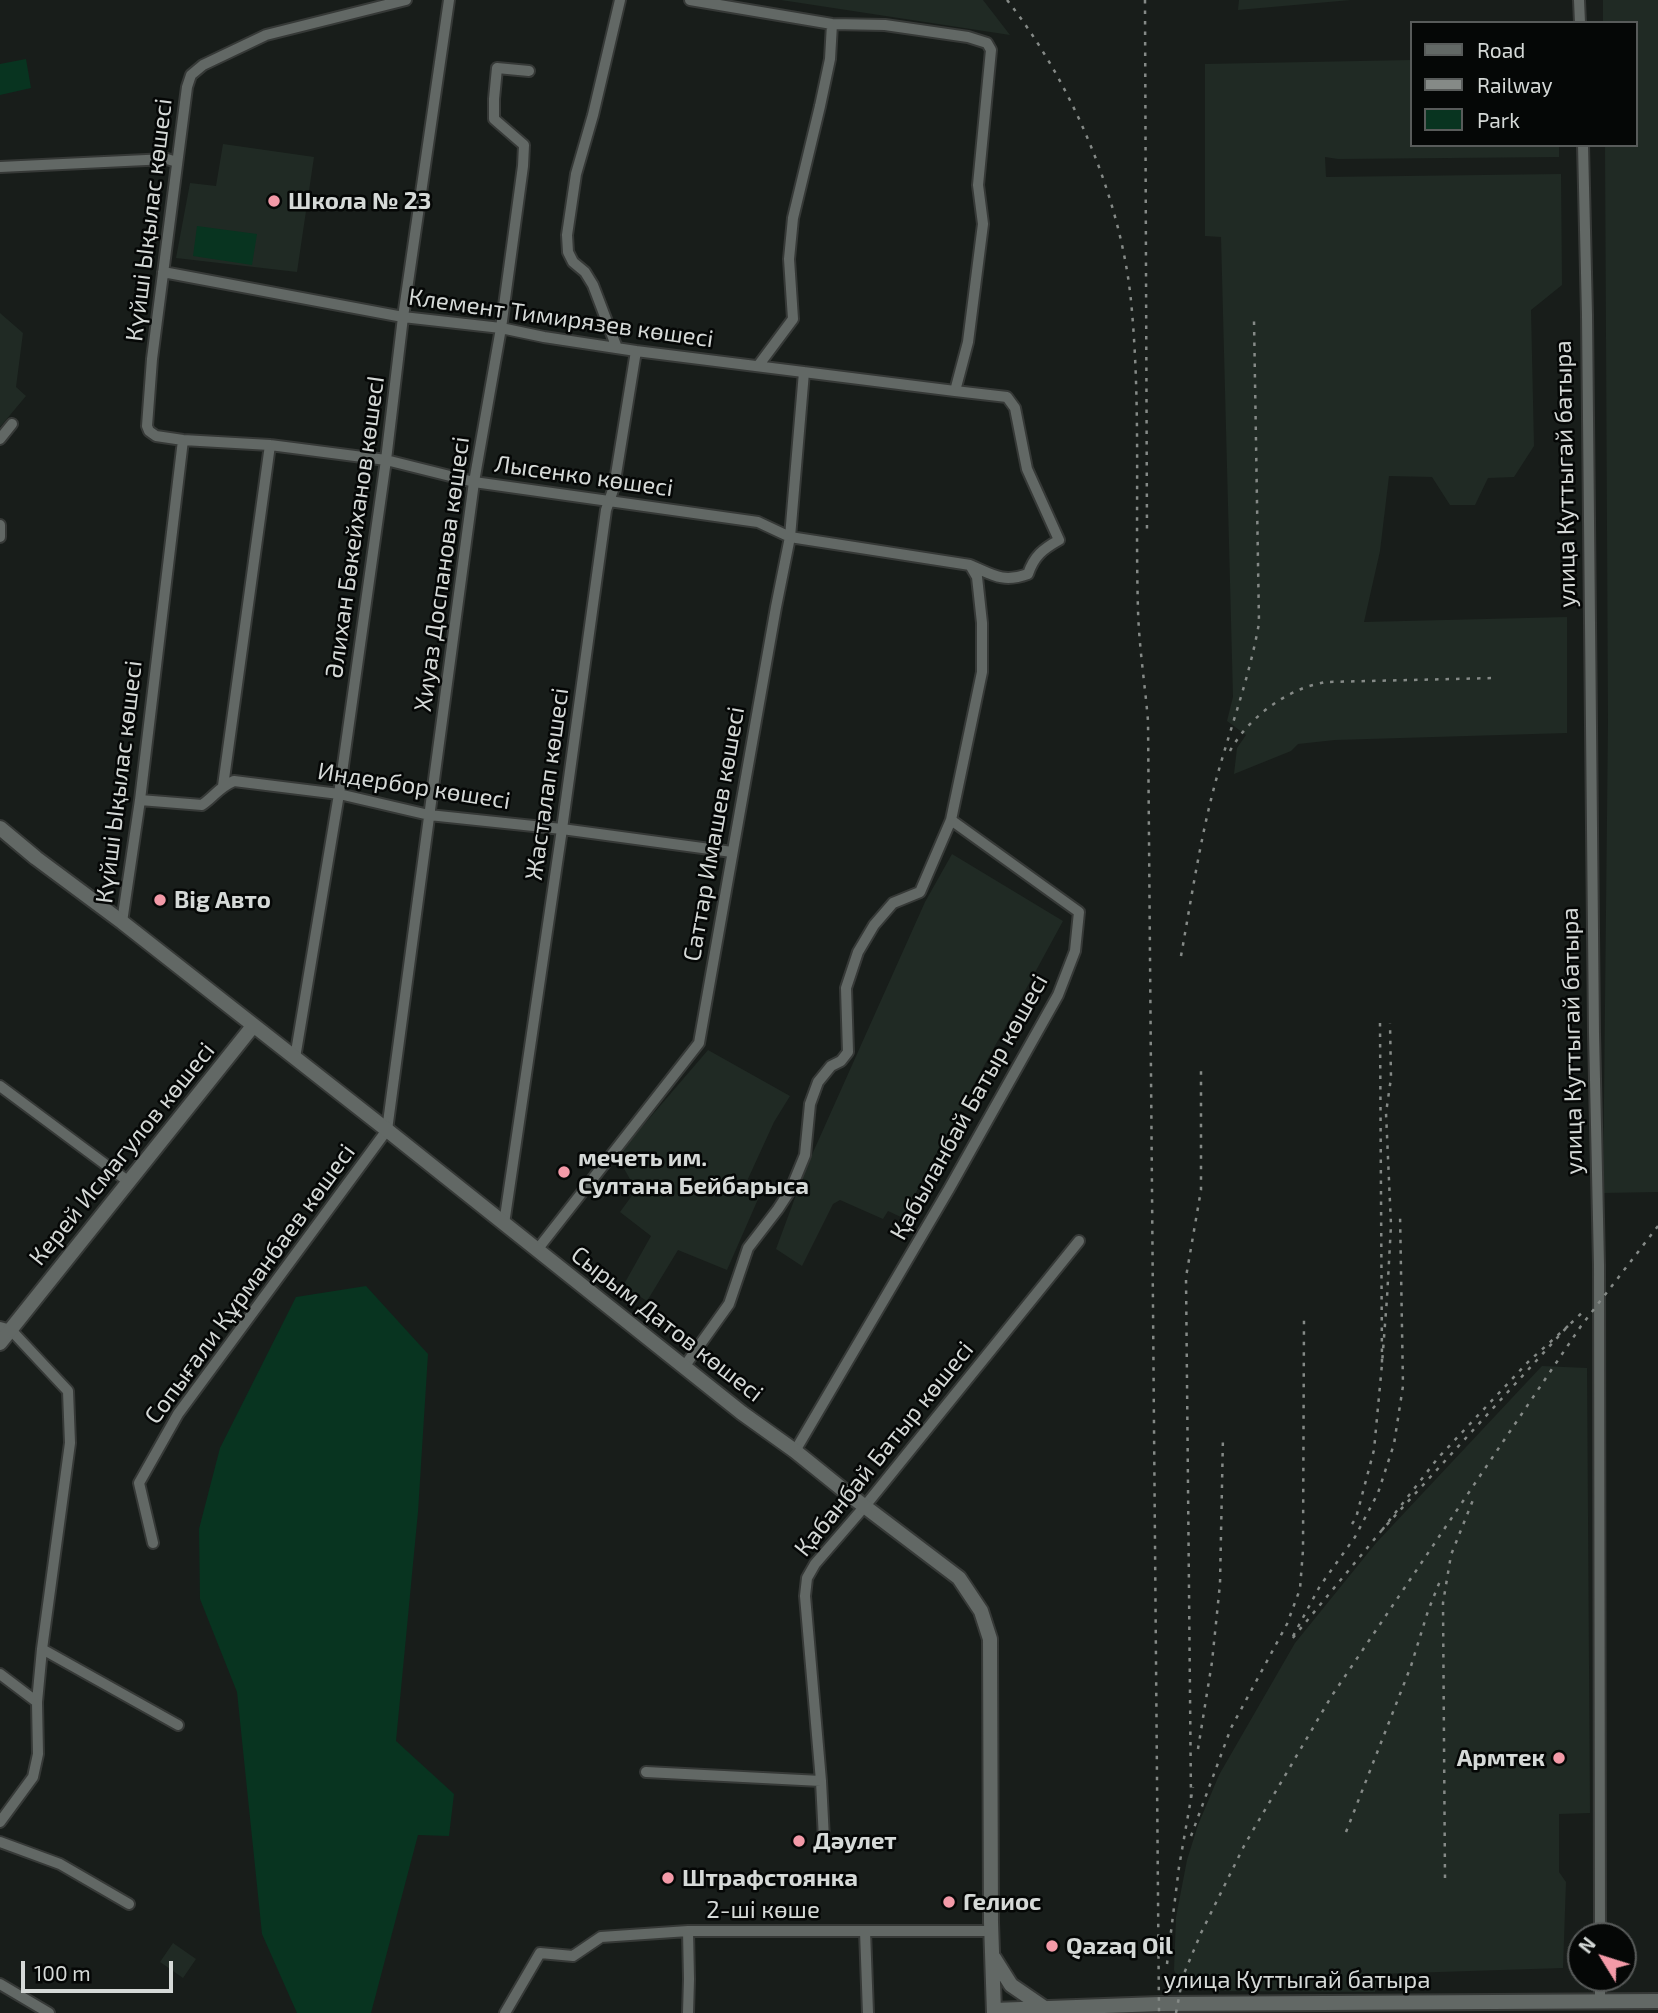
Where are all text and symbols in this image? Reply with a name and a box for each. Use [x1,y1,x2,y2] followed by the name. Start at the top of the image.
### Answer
[1410,21,1637,147] legend
[1477,37,1525,62] text: Road
[1477,72,1553,97] text: Railway
[120,97,178,343] street label: Күйші Ықылас көшесі
[1477,107,1520,132] text: Park
[288,187,431,215] place label: Школа № 23
[266,193,282,209] marker: Школа № 23
[407,282,715,354] street label: Клемент Тимирязев көшесі
[1548,340,1582,608] street label: улица Куттыгай батыра
[320,374,390,680] street label: Әлихан Бөкейханов көшесI
[408,435,476,713] street label: Хиуаз Доспанова көшесі
[493,449,675,503] street label: Лысенко көшесі
[90,659,148,905] street label: Күйші Ықылас көшесі
[519,686,575,882] street label: Жасталап көшесі
[677,704,751,964] street label: Саттар Имашев көшесі
[316,757,512,815] street label: Индербор көшесі
[174,886,271,914] place label: Big Авто
[152,892,168,908] marker: Big Авто
[1555,907,1589,1175] street label: улица Куттыгай батыра
[884,969,1054,1245] street label: Қабыланбай Батыр көшесі
[23,1037,221,1271] street label: Керей Исмагулов көшесі
[139,1138,361,1430] street label: Сопығали Құрманбаев көшесі
[578,1144,809,1200] place label: мечеть им. Султана Бейбарыса
[556,1164,572,1180] marker: мечеть им. Султана Бейбарыса
[565,1240,769,1408] street label: Сырым Датов көшесі
[788,1336,980,1562] street label: Қабанбай Батыр көшесі
[1457,1744,1545,1772] place label: Армтек
[1551,1750,1567,1766] marker: Армтек
[813,1827,897,1855] place label: Дәулет
[791,1833,807,1849] marker: Дәулет
[682,1864,858,1892] place label: Штрафстоянка
[660,1870,676,1886] marker: Штрафстоянка
[963,1888,1041,1916] place label: Гелиос
[941,1894,957,1910] marker: Гелиос
[706,1896,820,1924] street label: 2-ші көше
[1567,1922,1637,1992] north arrow
[1066,1932,1173,1960] place label: Qazaq Oil
[1573,1933,1600,1957] text: N
[1044,1938,1060,1954] marker: Qazaq Oil
[24,1946,177,1990] scale bar
[34,1960,91,1985] text: 100 m
[1163,1966,1431,1994] street label: улица Куттыгай батыра

